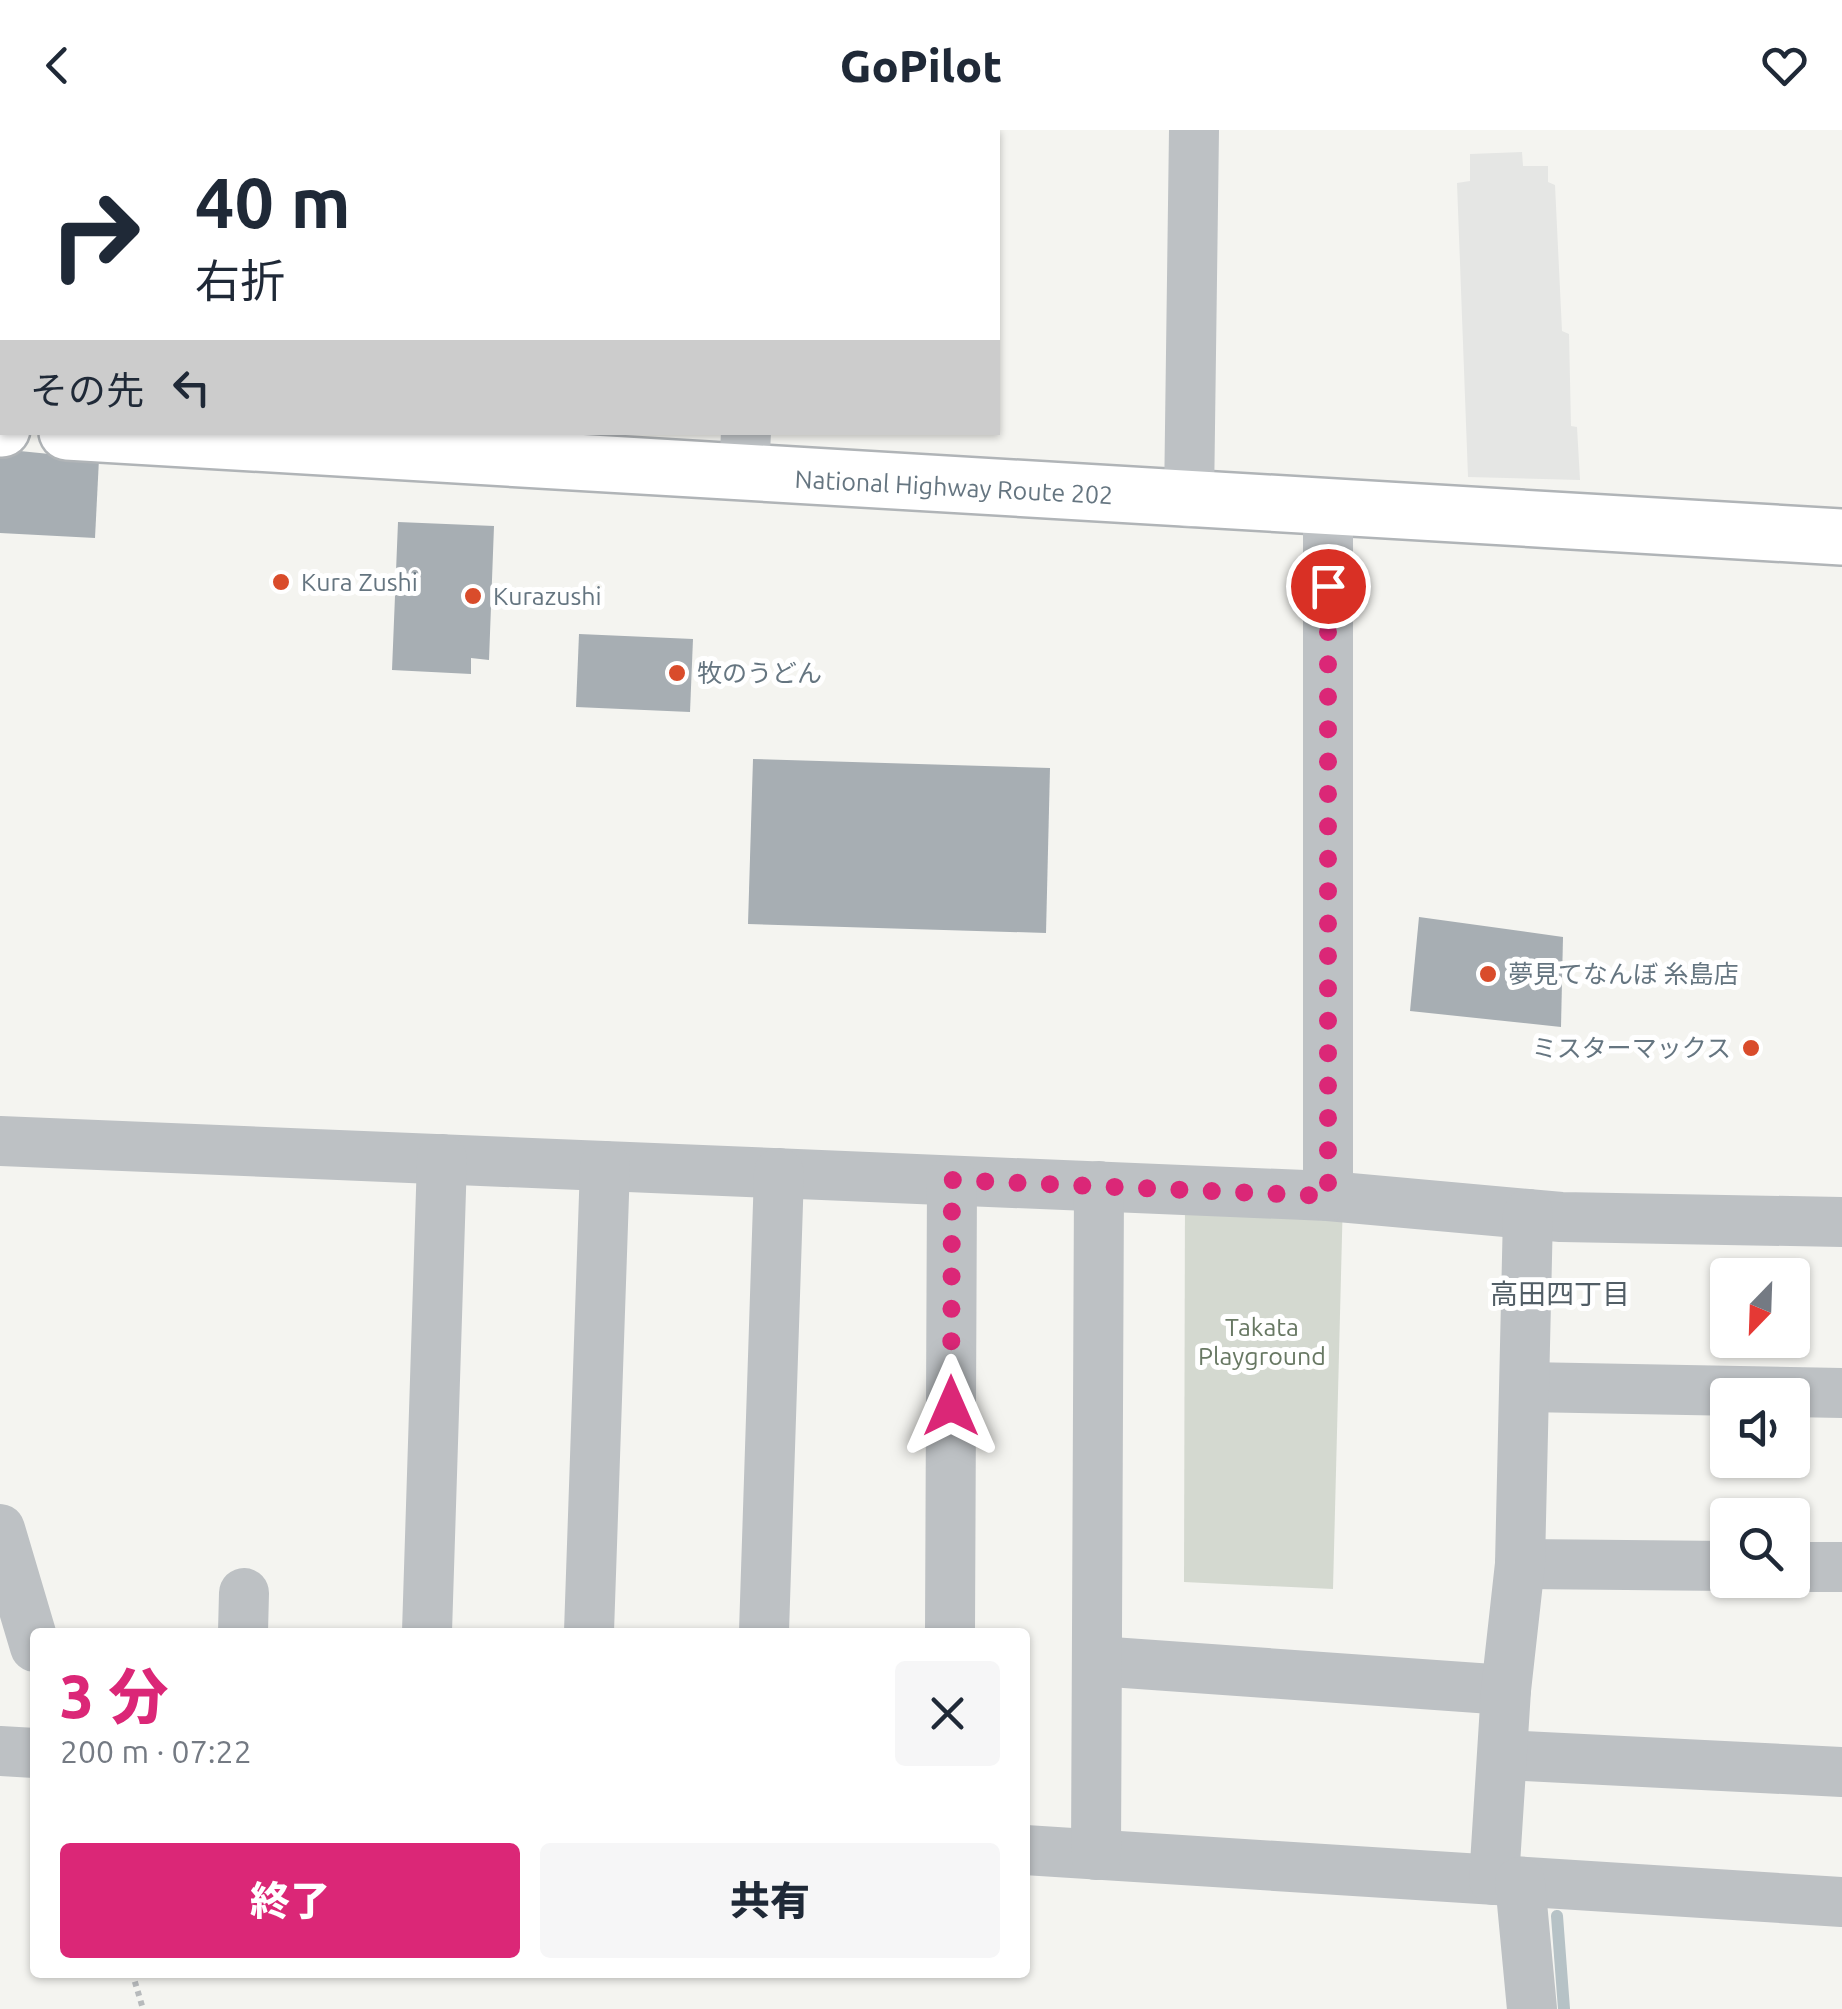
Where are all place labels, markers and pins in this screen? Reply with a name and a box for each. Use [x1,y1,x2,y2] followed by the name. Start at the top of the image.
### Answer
[1286,544,1371,629] pin
[301,568,418,596] place label: Kura Zushi
[270,571,292,593] marker: Kura Zushi
[493,582,602,610] place label: Kurazushi
[462,585,484,607] marker: Kurazushi
[697,659,822,687] place label: 牧のうどん
[666,662,688,684] marker: 牧のうどん
[1508,960,1739,988] place label: 夢見てなんぼ 糸島店
[1477,963,1499,985] marker: 夢見てなんぼ 糸島店
[1532,1034,1731,1062] place label: ミスターマックス
[1740,1037,1762,1059] marker: ミスターマックス

